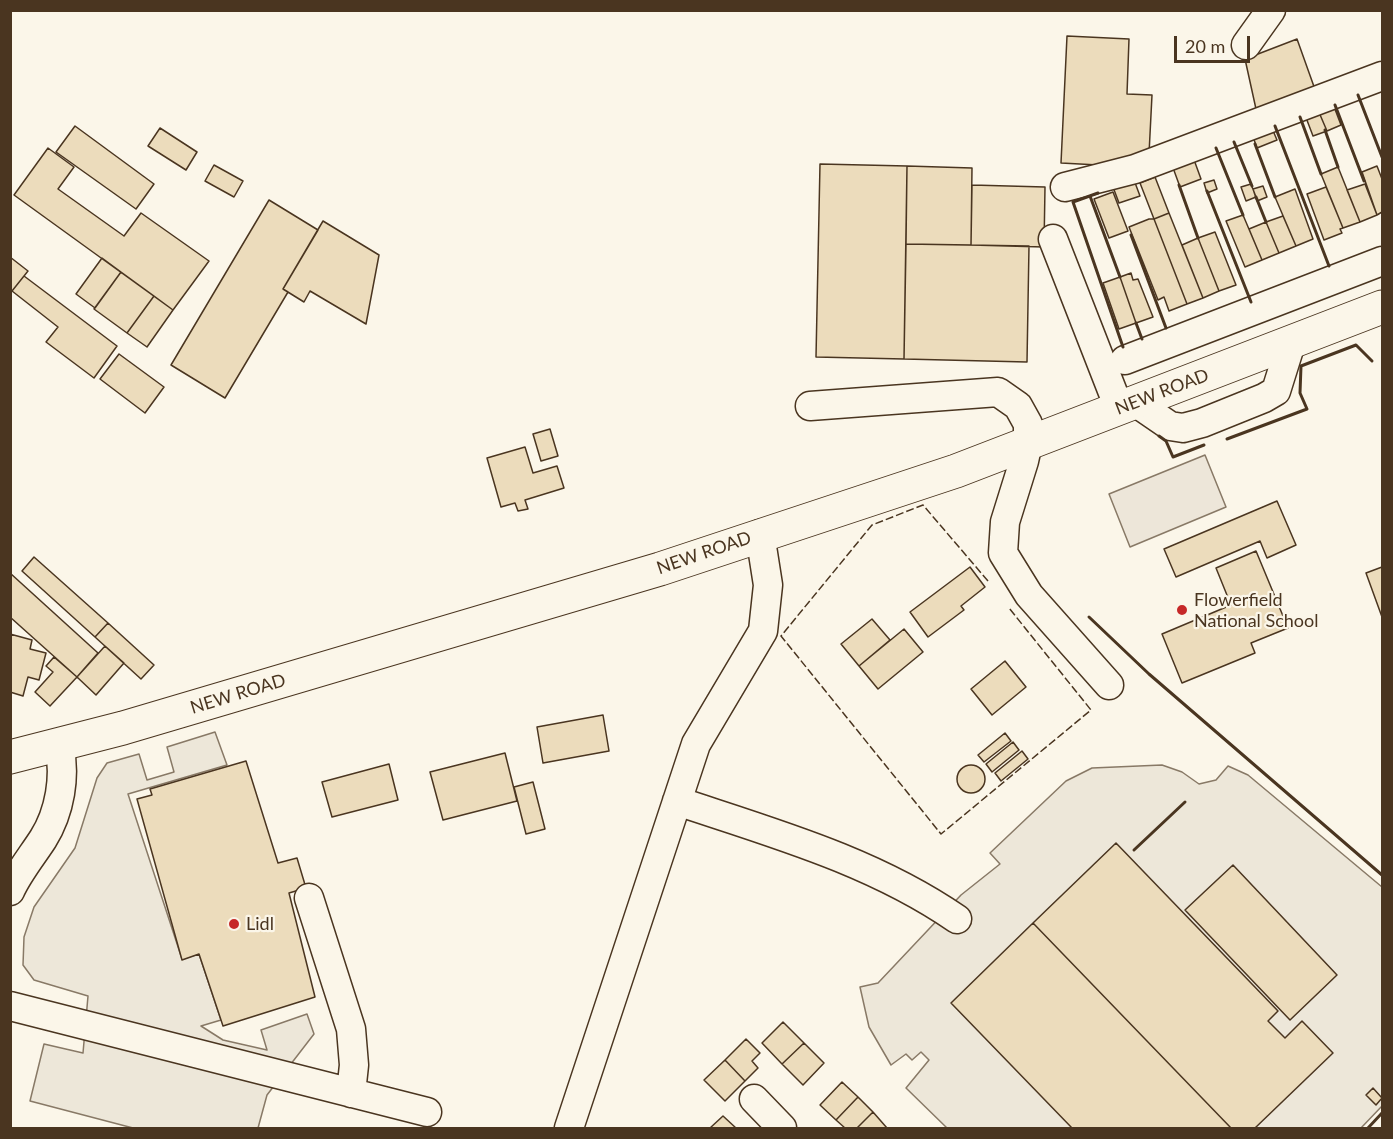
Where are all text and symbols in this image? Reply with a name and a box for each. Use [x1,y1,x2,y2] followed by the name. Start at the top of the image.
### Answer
[1177,24,1254,62] scale bar
[1185,35,1225,57] text: 20 m
[1112,364,1212,420] street label: NEW ROAD
[654,527,754,579] street label: NEW ROAD
[1194,589,1318,632] place label: Flowerfield National School
[1175,603,1189,617] marker: Flowerfield National School
[188,669,288,719] street label: NEW ROAD
[246,913,274,935] place label: Lidl
[227,917,241,931] marker: Lidl

